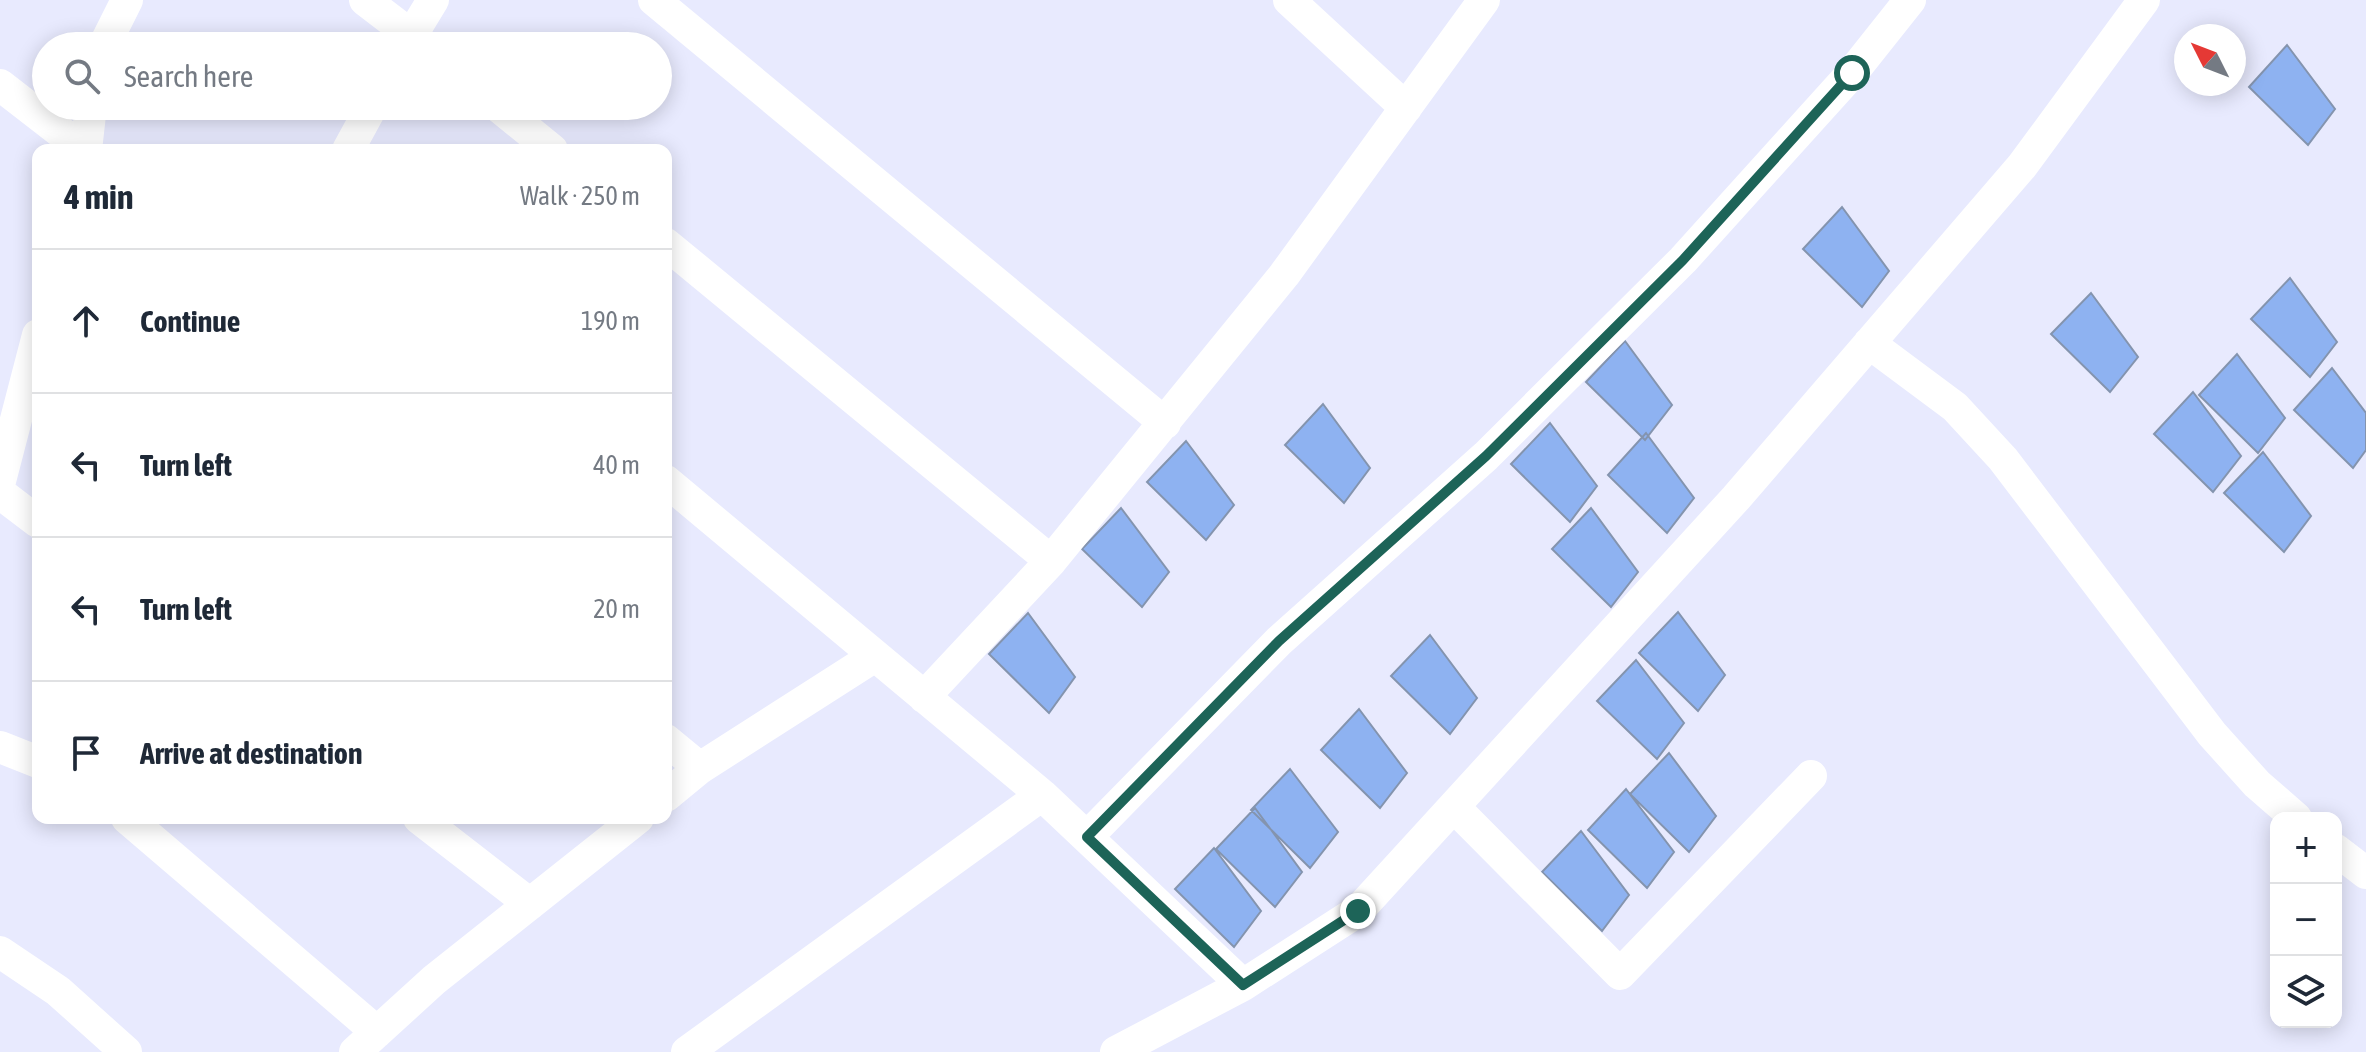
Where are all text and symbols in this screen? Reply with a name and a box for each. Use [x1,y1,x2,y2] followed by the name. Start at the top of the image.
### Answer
[2174,24,2246,96] north arrow
[32,32,672,120] search box
[60,54,104,98] icon: search
[1834,55,1870,91] route start
[124,59,253,93] text: Search here
[64,177,133,216] text: 4 min
[520,181,640,211] text: Walk · 250 m
[64,299,108,343] icon: ahead
[140,304,240,338] text: Continue
[581,306,640,336] text: 190 m
[64,443,108,487] icon: left
[140,448,232,482] text: Turn left
[593,450,640,480] text: 40 m
[64,587,108,631] icon: left
[140,592,232,626] text: Turn left
[593,594,640,624] text: 20 m
[64,731,108,775] icon: arrive
[140,736,362,770] text: Arrive at destination
[2270,812,2342,1028] map controls
[2270,812,2342,884] button: +
[2270,884,2342,956] button: −
[1340,893,1376,929] route end
[2270,956,2342,1028] button: layers

